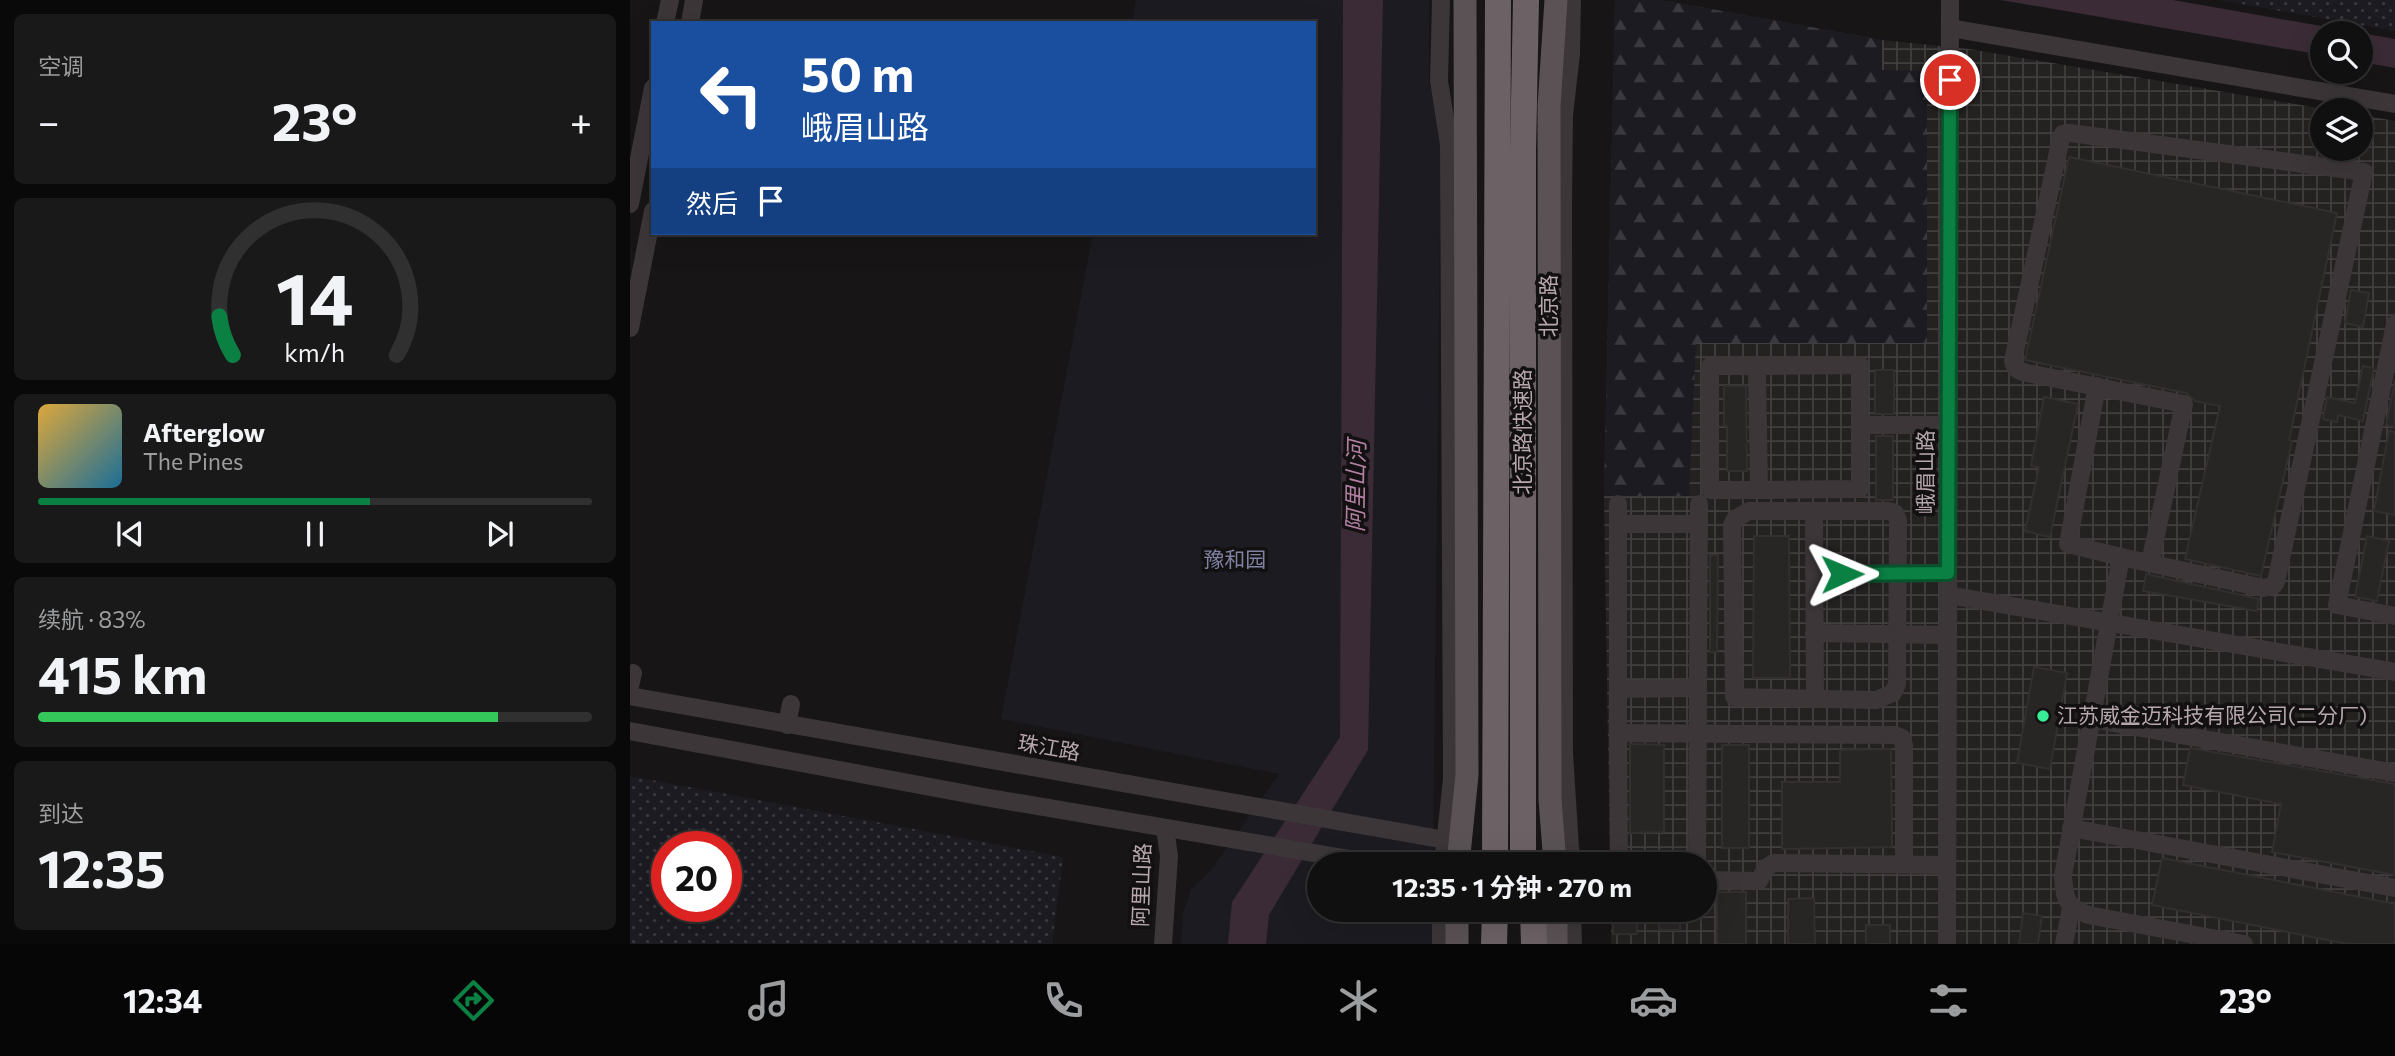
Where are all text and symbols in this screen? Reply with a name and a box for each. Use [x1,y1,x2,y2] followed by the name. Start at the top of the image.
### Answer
[2310,21,2373,161] map controls
[2310,21,2373,84] button: search
[801,42,914,102] text: 50 m
[686,49,777,140] icon: left
[1920,50,1980,110] pin
[38,52,84,80] text: 空调
[1931,61,1969,99] icon: arrive
[272,88,358,152] text: 23°
[38,97,60,144] text: −
[570,97,592,144] text: +
[2310,98,2373,161] button: layers
[801,106,929,146] text: 峨眉山路
[752,182,790,220] icon: arrive
[686,187,738,218] text: 然后
[276,251,354,340] text: 14
[1535,275,1560,338] street label: 北京路
[285,336,345,366] text: km/h
[1509,369,1534,495] street label: 北京路快速路
[143,416,265,447] text: Afterglow
[1912,430,1937,514] street label: 峨眉山路
[1340,436,1370,532] water label: 阿里山河
[143,447,244,475] text: The Pines
[111,515,149,553] icon: previous
[296,515,334,553] icon: pause
[481,515,519,553] icon: next
[1805,537,1879,611] position arrow
[1204,546,1267,571] park label: 豫和园
[38,605,146,633] text: 续航 · 83%
[38,641,207,705] text: 415 km
[2057,702,2367,727] place label: 江苏威金迈科技有限公司(二分厂)
[2035,708,2051,724] marker: 江苏威金迈科技有限公司(二分厂)
[1016,729,1082,764] street label: 珠江路
[38,799,84,827] text: 到达
[651,831,742,922] speed limit sign: 20
[38,835,165,899] text: 12:35
[1127,843,1154,927] street label: 阿里山路
[1392,871,1632,902] text: 12:35 · 1 分钟 · 270 m
[449,976,498,1025] icon: directions
[744,976,793,1025] icon: music
[1039,976,1088,1025] icon: phone
[1334,976,1383,1025] icon: climate
[1629,976,1678,1025] icon: car
[1924,976,1973,1025] icon: filters
[123,980,202,1020] text: 12:34
[2219,980,2272,1020] text: 23°

